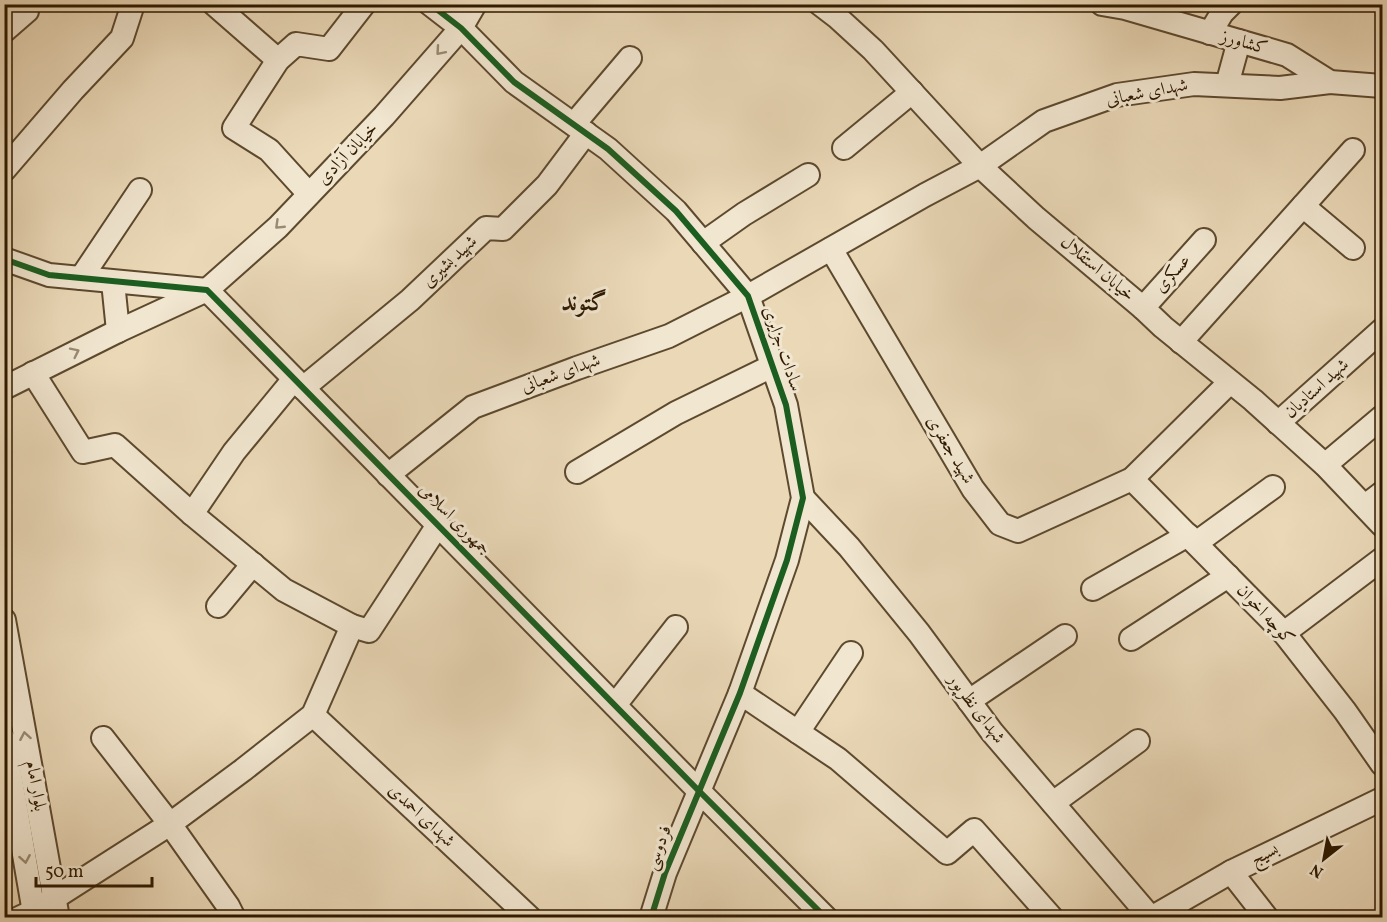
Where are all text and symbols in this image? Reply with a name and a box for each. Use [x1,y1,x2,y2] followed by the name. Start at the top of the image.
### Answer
[1216,24,1270,62] street label: کشاورز
[436,45,447,55] one-way arrow
[1104,73,1190,113] street label: شهدای شعبانی
[312,117,384,191] street label: خیابان آزادی
[275,218,285,229] one-way arrow
[417,230,483,294] street label: شهید بشیری
[1054,230,1140,308] street label: خیابان استقلال
[1149,249,1197,299] street label: عسکری
[561,287,607,321] district label: گتوند
[756,303,808,395] street label: سادات جزایری
[69,348,80,359] one-way arrow
[518,348,604,400] street label: شهدای شعبانی
[1279,353,1355,425] street label: شهید استادیان
[920,411,980,489] street label: شهید جعفری
[412,478,496,562] street label: جمهوری اسلامی
[1230,579,1300,651] street label: کوچه اخوان
[940,667,1011,749] street label: شهدای نظرپور
[20,731,32,741] one-way arrow
[16,758,52,814] street label: بلوار امام
[382,778,460,854] street label: شهدای احمدی
[639,822,679,874] street label: فردوسی
[1294,829,1354,889] north arrow
[1247,837,1284,874] street label: بسیج
[36,850,152,888] scale bar
[18,854,31,864] one-way arrow
[1306,858,1328,883] text: N
[45,860,84,885] text: 50 m

